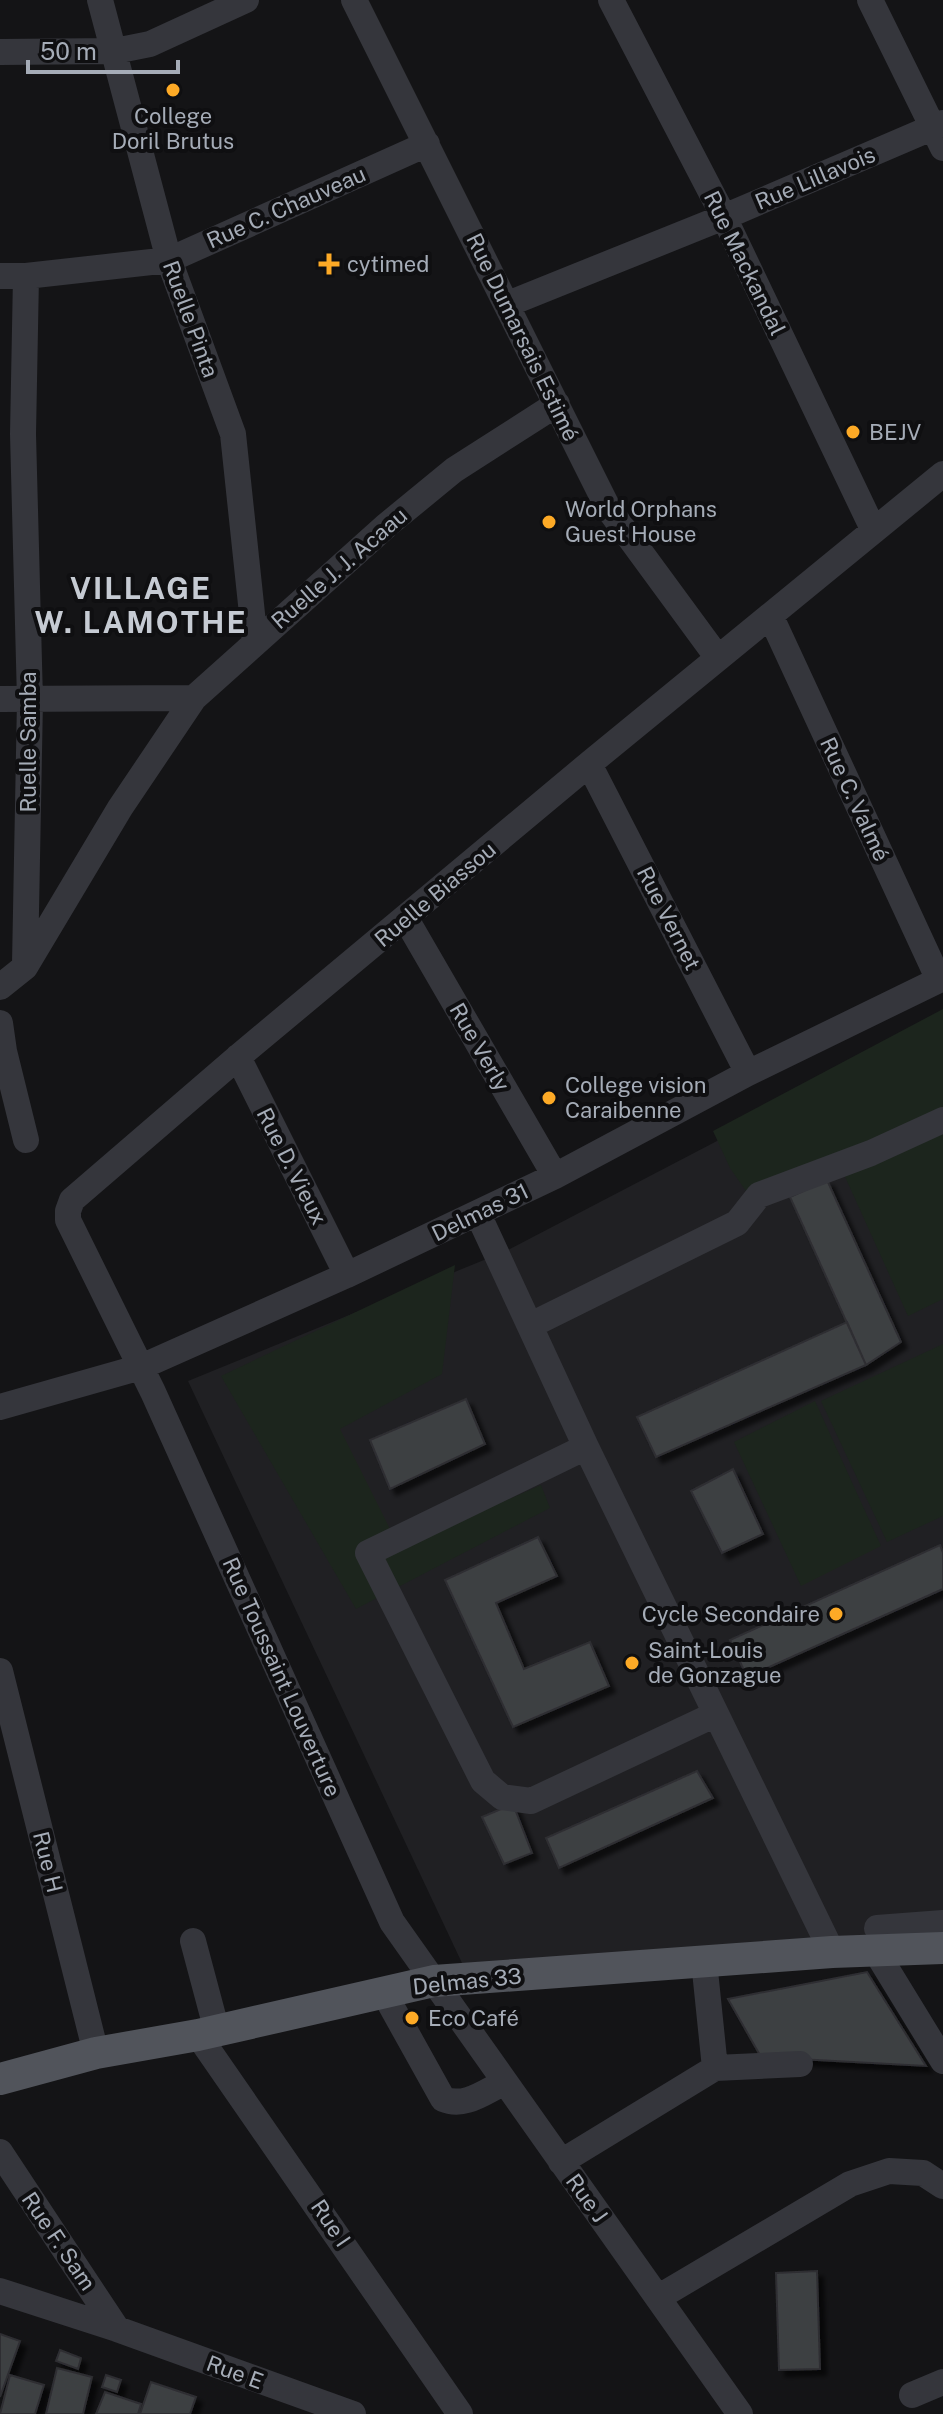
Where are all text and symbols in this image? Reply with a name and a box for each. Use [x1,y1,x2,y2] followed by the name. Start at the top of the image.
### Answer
[28,24,178,74] scale bar
[40,37,97,65] text: 50 m
[164,81,182,99] marker: College Doril Brutus
[112,103,234,154] place label: College Doril Brutus
[751,141,879,215] street label: Rue Lillavois
[203,160,369,254] street label: Rue C. Chauveau
[699,187,791,339] street label: Rue Mackandal
[461,229,585,445] street label: Rue Dumarsais Estimé
[347,251,429,277] place label: cytimed
[318,253,340,275] marker: cytimed
[158,257,224,381] street label: Ruelle Pinta
[869,419,922,445] place label: BEJV
[844,423,862,441] marker: BEJV
[565,496,717,547] place label: World Orphans Guest House
[266,502,412,634] street label: Ruelle J. J. Acaau
[540,513,558,531] marker: World Orphans Guest House
[35,570,247,640] district label: VILLAGE W. LAMOTHE
[15,671,41,813] street label: Ruelle Samba
[815,733,895,865] street label: Rue C. Valmé
[369,836,501,952] street label: Ruelle Biassou
[632,862,706,974] street label: Rue Vernet
[444,998,516,1096] street label: Rue Verly
[565,1072,707,1123] place label: College vision Caraibenne
[540,1089,558,1107] marker: College vision Caraibenne
[251,1103,333,1229] street label: Rue D. Vieux
[427,1177,533,1247] street label: Delmas 31
[217,1553,347,1801] street label: Rue Toussaint Louverture
[642,1601,820,1627] place label: Cycle Secondaire
[827,1605,845,1623] marker: Cycle Secondaire
[648,1637,781,1688] place label: Saint-Louis de Gonzague
[623,1654,641,1672] marker: Saint-Louis de Gonzague
[28,1829,68,1895] street label: Rue H
[411,1962,523,2000] street label: Delmas 33
[428,2005,519,2031] place label: Eco Café
[403,2009,421,2027] marker: Eco Café
[561,2169,613,2227] street label: Rue J
[17,2187,101,2295] street label: Rue F. Sam
[306,2194,356,2252] street label: Rue I
[203,2350,267,2394] street label: Rue E

